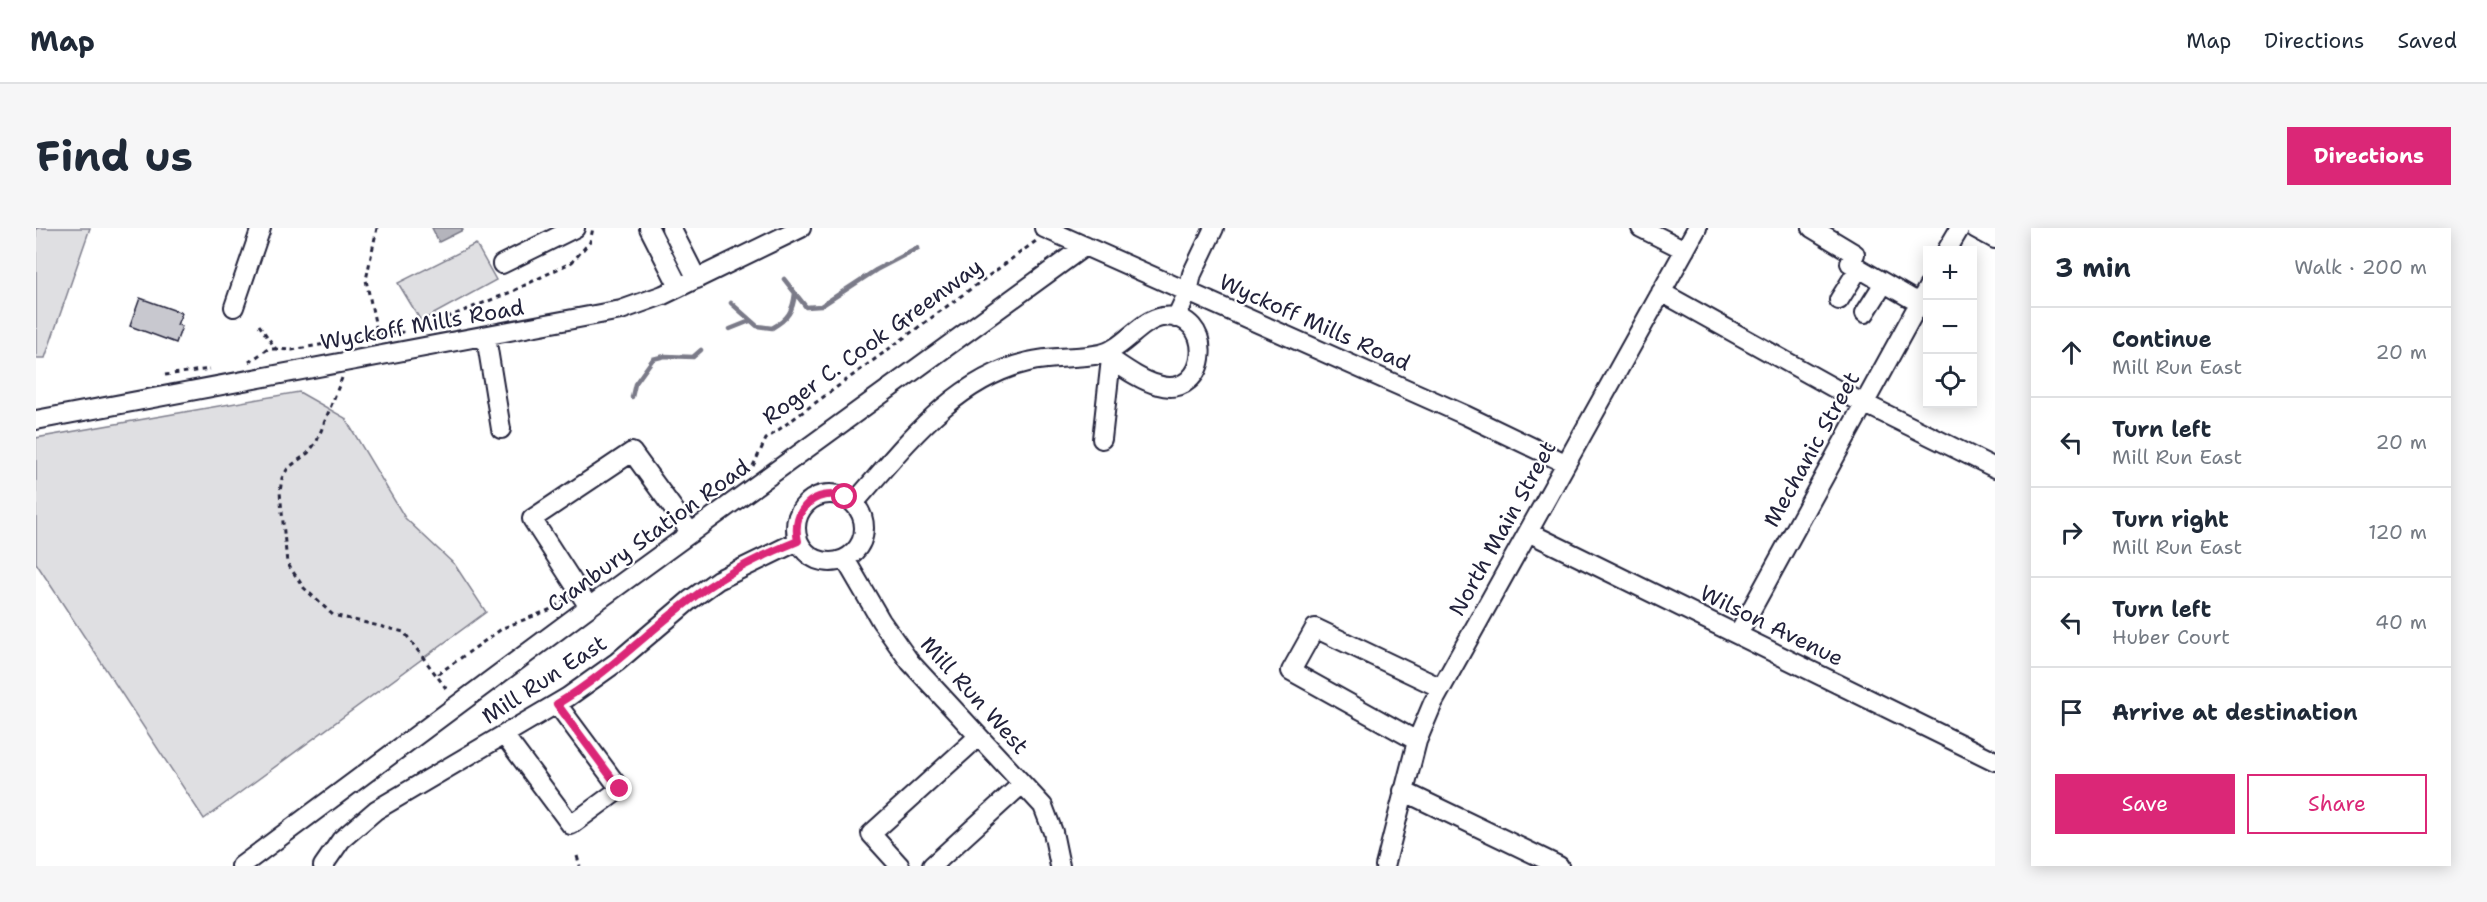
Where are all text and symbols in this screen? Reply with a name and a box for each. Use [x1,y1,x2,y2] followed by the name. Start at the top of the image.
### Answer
[30,22,95,60] text: Map
[2186,27,2231,55] text: Map
[2264,27,2364,55] text: Directions
[2397,27,2457,55] text: Saved
[2287,127,2451,185] button: Directions
[36,128,193,184] text: Find us
[1923,246,1977,408] map controls
[1923,246,1977,300] button: +
[2055,250,2131,285] text: 3 min
[757,252,988,431] street label: Roger C. Cook Greenway
[2294,254,2427,280] text: Walk · 200 m
[1215,267,1415,378] street label: Wyckoff Mills Road
[318,292,526,357] street label: Wyckoff Mills Road
[1923,300,1977,354] button: −
[2112,325,2212,354] text: Continue
[2055,336,2088,369] icon: ahead
[2376,339,2427,365] text: 20 m
[1923,354,1977,408] button: locate
[2112,354,2242,380] text: Mill Run East
[1757,366,1866,532] street label: Mechanic Street
[2112,415,2211,444] text: Turn left
[2055,426,2088,459] icon: left
[2376,429,2427,455] text: 20 m
[1442,435,1563,621] street label: North Main Street
[2112,444,2242,470] text: Mill Run East
[541,452,755,619] street label: Cranbury Station Road
[831,483,857,509] route start
[2112,505,2229,534] text: Turn right
[2055,516,2088,549] icon: right
[2368,519,2427,545] text: 120 m
[2112,534,2242,560] text: Mill Run East
[1695,578,1848,673] street label: Wilson Avenue
[2112,595,2211,624] text: Turn left
[2055,606,2088,639] icon: left
[2375,609,2427,635] text: 40 m
[2112,624,2230,650] text: Huber Court
[476,628,612,731] street label: Mill Run East
[914,630,1035,760] street label: Mill Run West
[2055,696,2088,729] icon: arrive
[2112,698,2358,727] text: Arrive at destination
[2055,774,2235,834] button: Save
[2247,774,2427,834] button: Share
[606,775,632,801] route end

